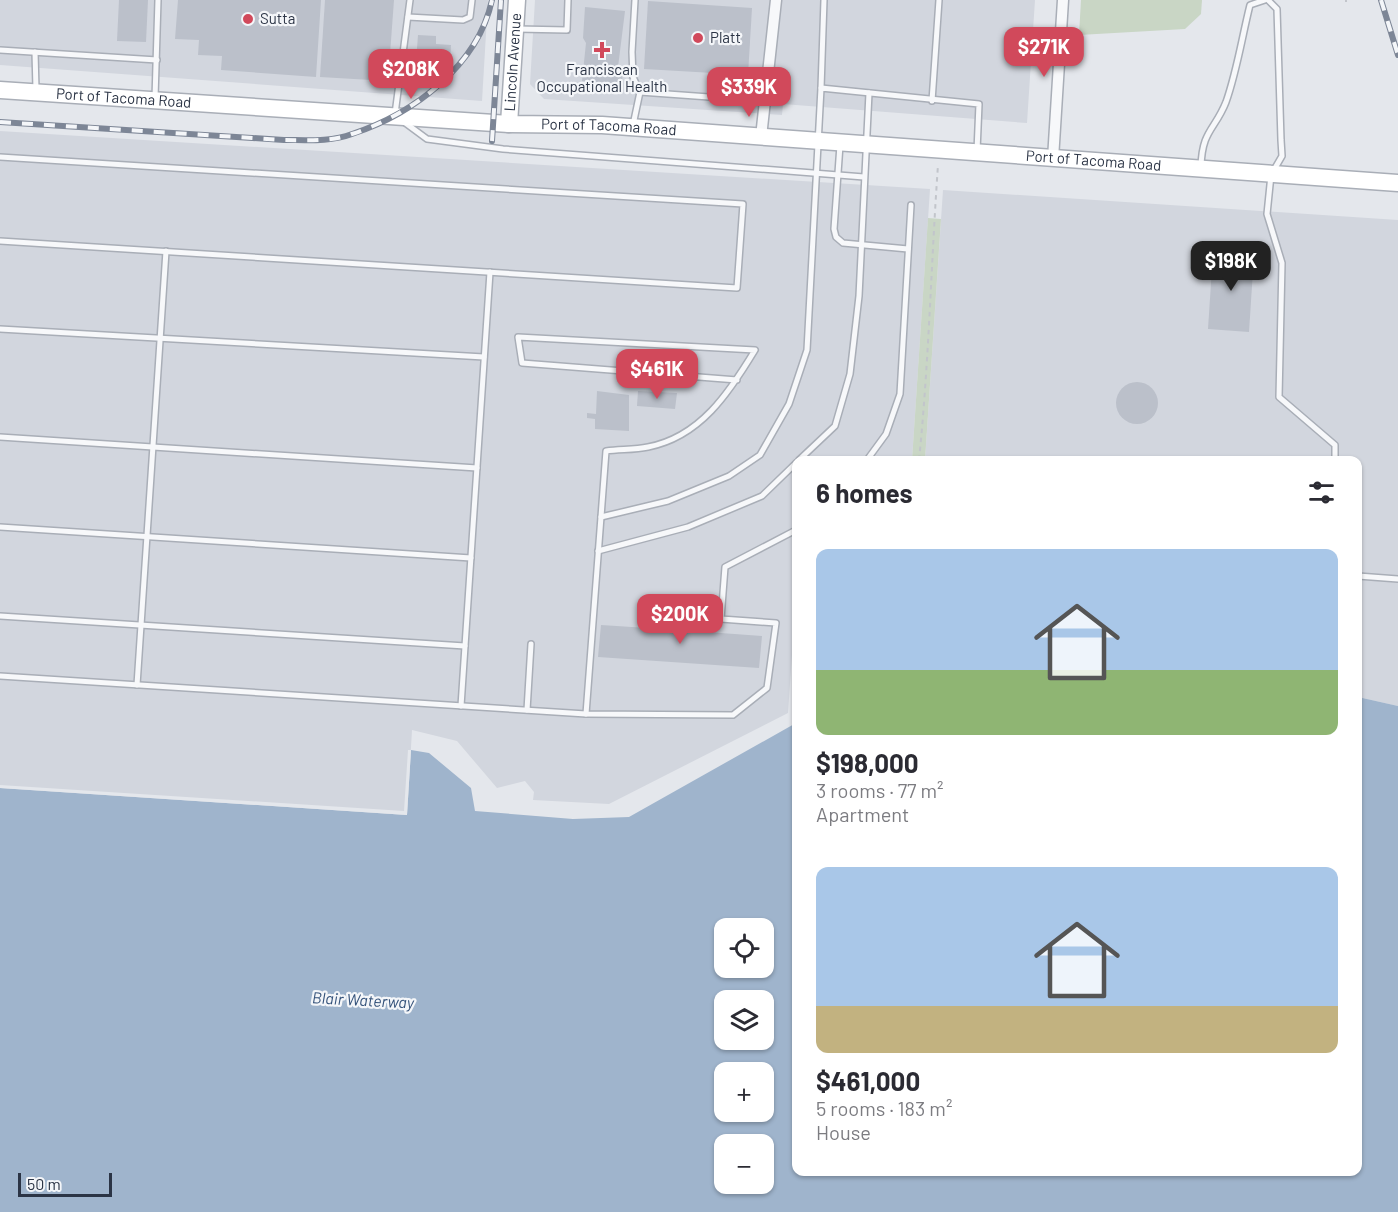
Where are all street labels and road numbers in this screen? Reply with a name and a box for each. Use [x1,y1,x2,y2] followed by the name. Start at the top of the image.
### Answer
[500,12,524,112] street label: Lincoln Avenue
[56,84,192,111] street label: Port of Tacoma Road
[541,114,677,138] street label: Port of Tacoma Road
[1025,146,1162,174] street label: Port of Tacoma Road

